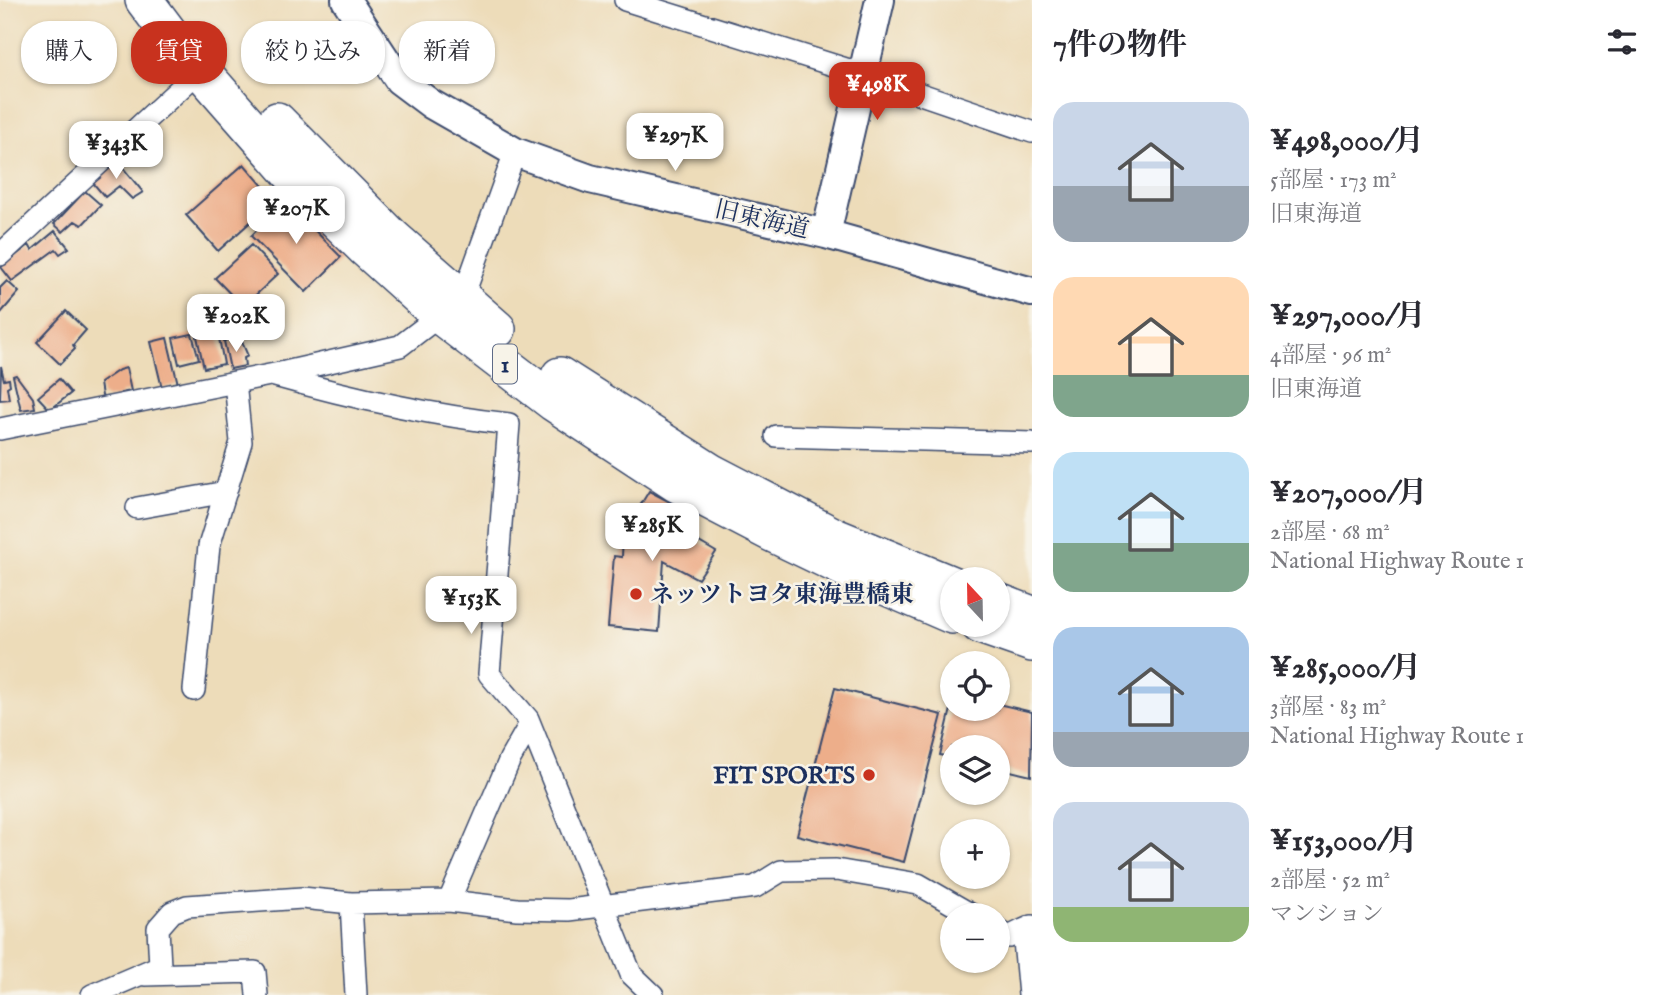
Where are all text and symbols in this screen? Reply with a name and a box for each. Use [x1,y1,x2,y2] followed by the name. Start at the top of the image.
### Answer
[21,21,117,84] chip: 購入
[131,21,227,84] chip: 賃貸
[241,21,385,84] chip: 絞り込み
[399,21,495,84] chip: 新着
[1603,23,1641,61] icon: filters
[1053,27,1187,65] text: 7件の物件
[828,62,926,122] pin: ¥498K
[845,70,909,99] text: ¥498K
[626,114,724,173] pin: ¥297K
[643,121,708,150] text: ¥297K
[67,122,165,181] pin: ¥343K
[1270,123,1424,161] text: ¥498,000/月
[85,129,147,158] text: ¥343K
[1109,130,1193,214] icon: home
[1270,166,1397,195] text: 5部屋 · 173 m²
[247,187,345,246] pin: ¥207K
[263,194,329,223] text: ¥207K
[711,195,812,246] street label: 旧東海道
[1270,200,1362,229] text: 旧東海道
[187,294,285,354] pin: ¥202K
[1270,298,1426,336] text: ¥297,000/月
[203,302,269,331] text: ¥202K
[1109,305,1193,389] icon: home
[1270,341,1391,370] text: 4部屋 · 96 m²
[493,344,517,384] road number: 1
[1270,375,1362,404] text: 旧東海道
[1270,475,1427,513] text: ¥207,000/月
[1109,480,1193,564] icon: home
[603,504,701,563] pin: ¥285K
[621,511,683,540] text: ¥285K
[1270,518,1390,547] text: 2部屋 · 68 m²
[1270,547,1524,576] text: National Highway Route 1
[940,567,1010,637] north arrow
[940,567,1010,973] map controls
[422,576,520,636] pin: ¥153K
[650,580,914,611] place label: ネッツトヨタ東海豊橋東
[442,584,500,613] text: ¥153K
[628,586,644,602] marker: ネッツトヨタ東海豊橋東
[1270,650,1421,688] text: ¥285,000/月
[940,651,1010,721] button: locate
[1109,655,1193,739] icon: home
[1270,693,1387,722] text: 3部屋 · 83 m²
[1270,722,1524,751] text: National Highway Route 1
[940,735,1010,805] button: layers
[713,761,855,792] place label: FIT SPORTS
[861,767,877,783] marker: FIT SPORTS
[940,819,1010,889] button: +
[1270,823,1418,861] text: ¥153,000/月
[1109,830,1193,914] icon: home
[1270,866,1390,895] text: 2部屋 · 52 m²
[1270,900,1384,929] text: マンション
[940,903,1010,973] button: −

